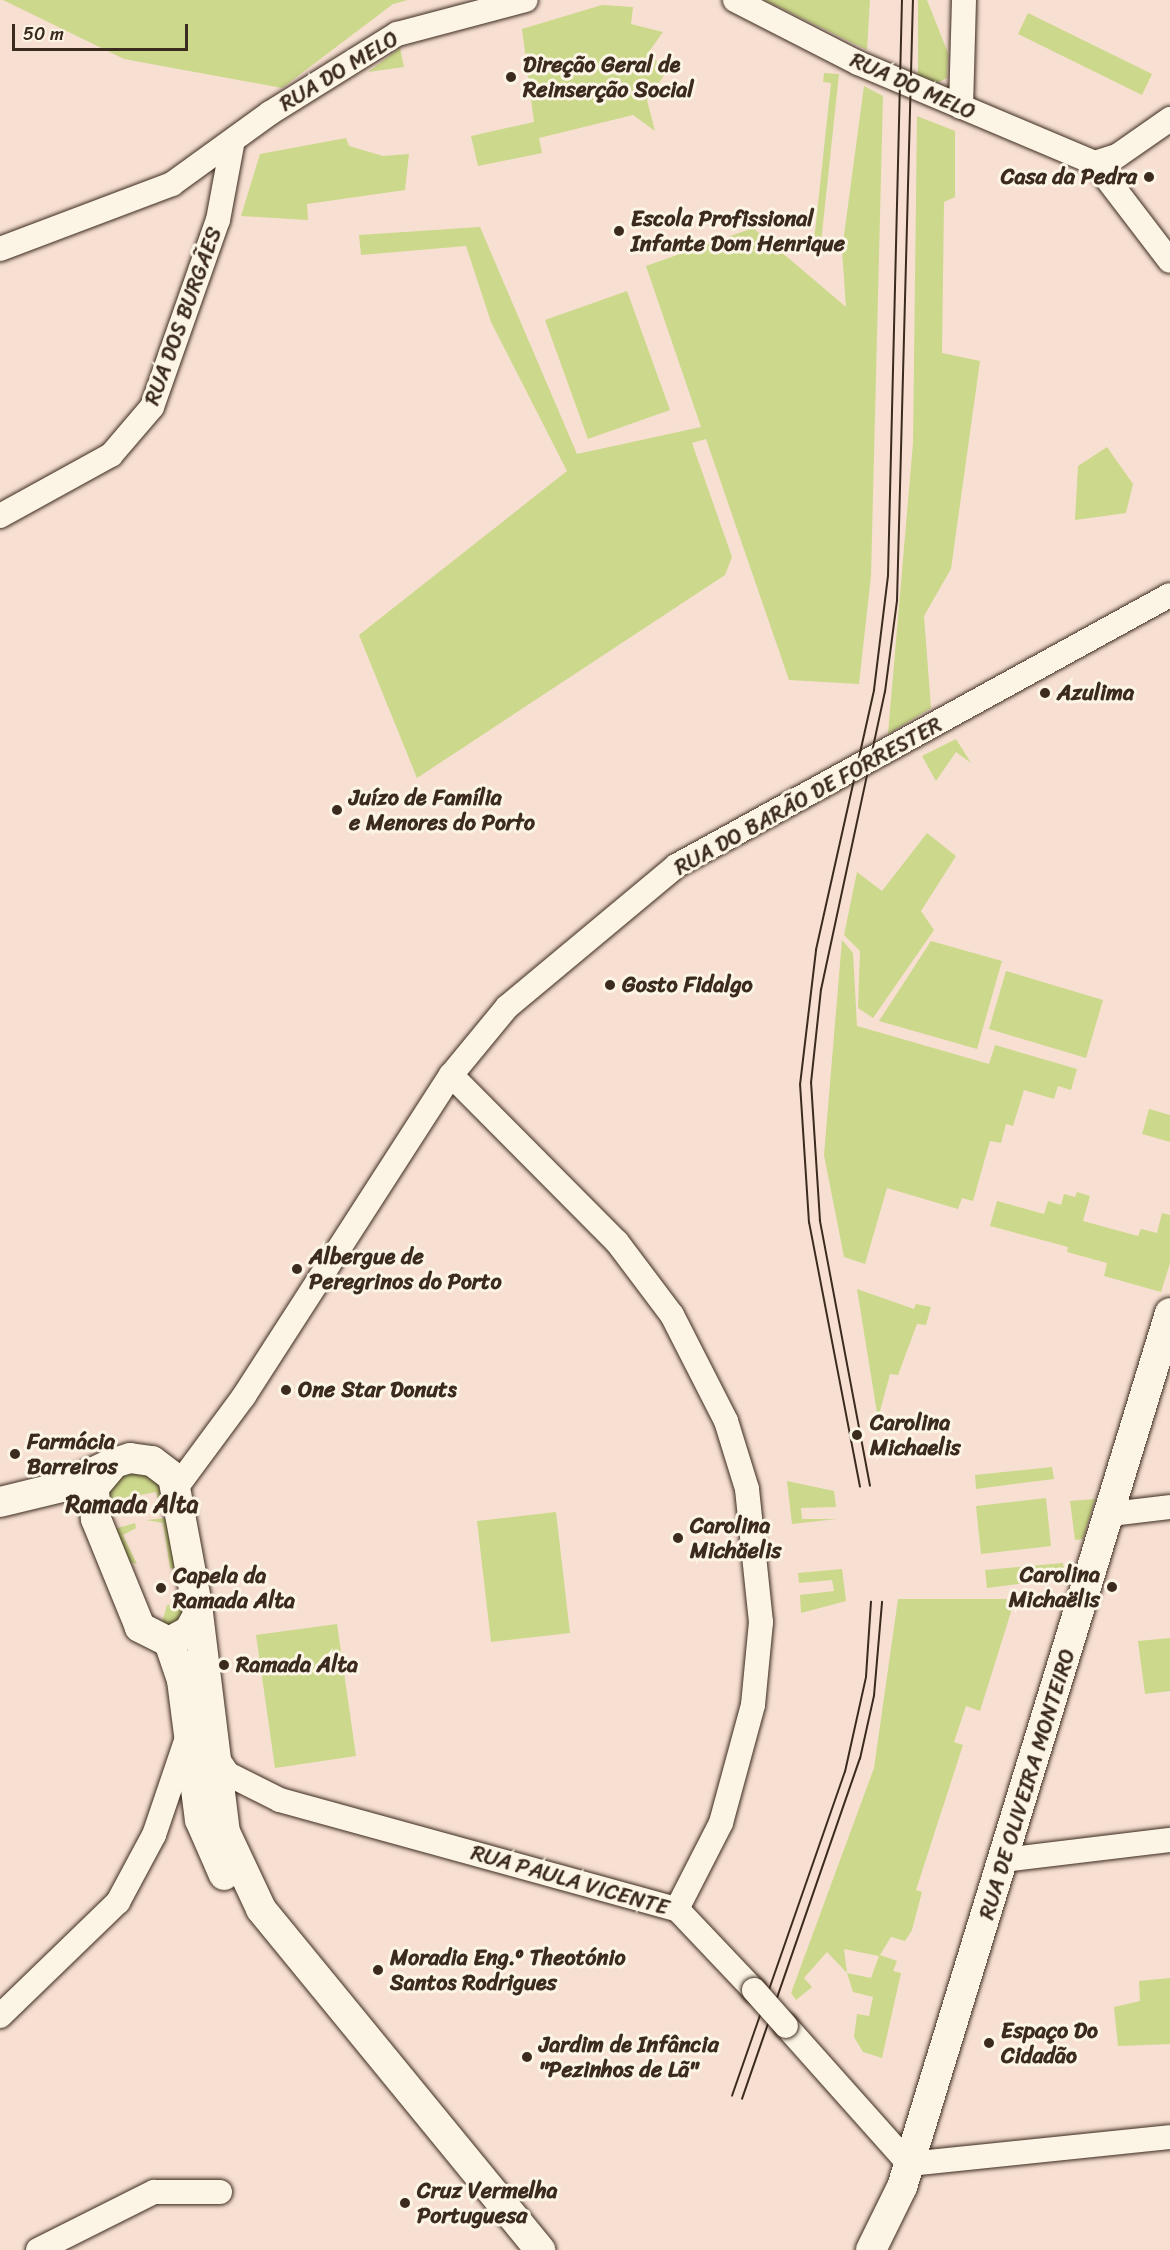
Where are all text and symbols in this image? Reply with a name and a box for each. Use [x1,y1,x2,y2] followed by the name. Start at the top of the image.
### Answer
[15,12,190,50] scale bar
[23,18,64,50] text: 50 m
[275,25,403,117] street label: RUA DO MELO
[846,47,980,125] street label: RUA DO MELO
[523,51,694,102] place label: Direção Geral de Reinserção Social
[504,70,518,84] marker: Direção Geral de Reinserção Social
[1001,164,1137,190] place label: Casa da Pedra
[1142,170,1156,184] marker: Casa da Pedra
[631,205,845,256] place label: Escola Profissional Infante Dom Henrique
[138,222,228,410] street label: RUA DOS BURGÃES
[612,224,626,238] marker: Escola Profissional Infante Dom Henrique
[1057,680,1134,706] place label: Azulima
[1038,686,1052,700] marker: Azulima
[669,711,947,881] street label: RUA DO BARÃO DE FORRESTER
[349,784,536,836] place label: Juízo de Família e Menores do Porto
[330,803,344,817] marker: Juízo de Família e Menores do Porto
[622,972,752,998] place label: Gosto Fidalgo
[603,978,617,992] marker: Gosto Fidalgo
[309,1243,502,1294] place label: Albergue de Peregrinos do Porto
[290,1262,304,1276] marker: Albergue de Peregrinos do Porto
[298,1377,457,1403] place label: One Star Donuts
[279,1383,293,1397] marker: One Star Donuts
[870,1409,961,1460] place label: Carolina Michaelis
[848,1426,866,1444] marker: Carolina Michaelis
[27,1428,118,1480] place label: Farmácia Barreiros
[8,1447,22,1461] marker: Farmácia Barreiros
[65,1491,199,1519] district label: Ramada Alta
[690,1512,781,1564] place label: Carolina Michäelis
[671,1531,685,1545] marker: Carolina Michäelis
[1009,1561,1100,1612] place label: Carolina Michaëlis
[173,1562,295,1614] place label: Capela da Ramada Alta
[1105,1580,1119,1594] marker: Carolina Michaëlis
[154,1581,168,1595] marker: Capela da Ramada Alta
[973,1646,1081,1922] street label: RUA DE OLIVEIRA MONTEIRO
[236,1652,358,1678] place label: Ramada Alta
[217,1658,231,1672] marker: Ramada Alta
[468,1839,672,1921] street label: RUA PAULA VICENTE
[390,1944,626,1996] place label: Moradia Eng.º Theotónio Santos Rodrigues
[371,1963,385,1977] marker: Moradia Eng.º Theotónio Santos Rodrigues
[1001,2017,1098,2068] place label: Espaço Do Cidadão
[539,2031,719,2082] place label: Jardim de Infância "Pezinhos de Lã"
[982,2036,996,2050] marker: Espaço Do Cidadão
[520,2050,534,2064] marker: Jardim de Infância "Pezinhos de Lã"
[417,2177,556,2228] place label: Cruz Vermelha Portuguesa
[398,2196,412,2210] marker: Cruz Vermelha Portuguesa

